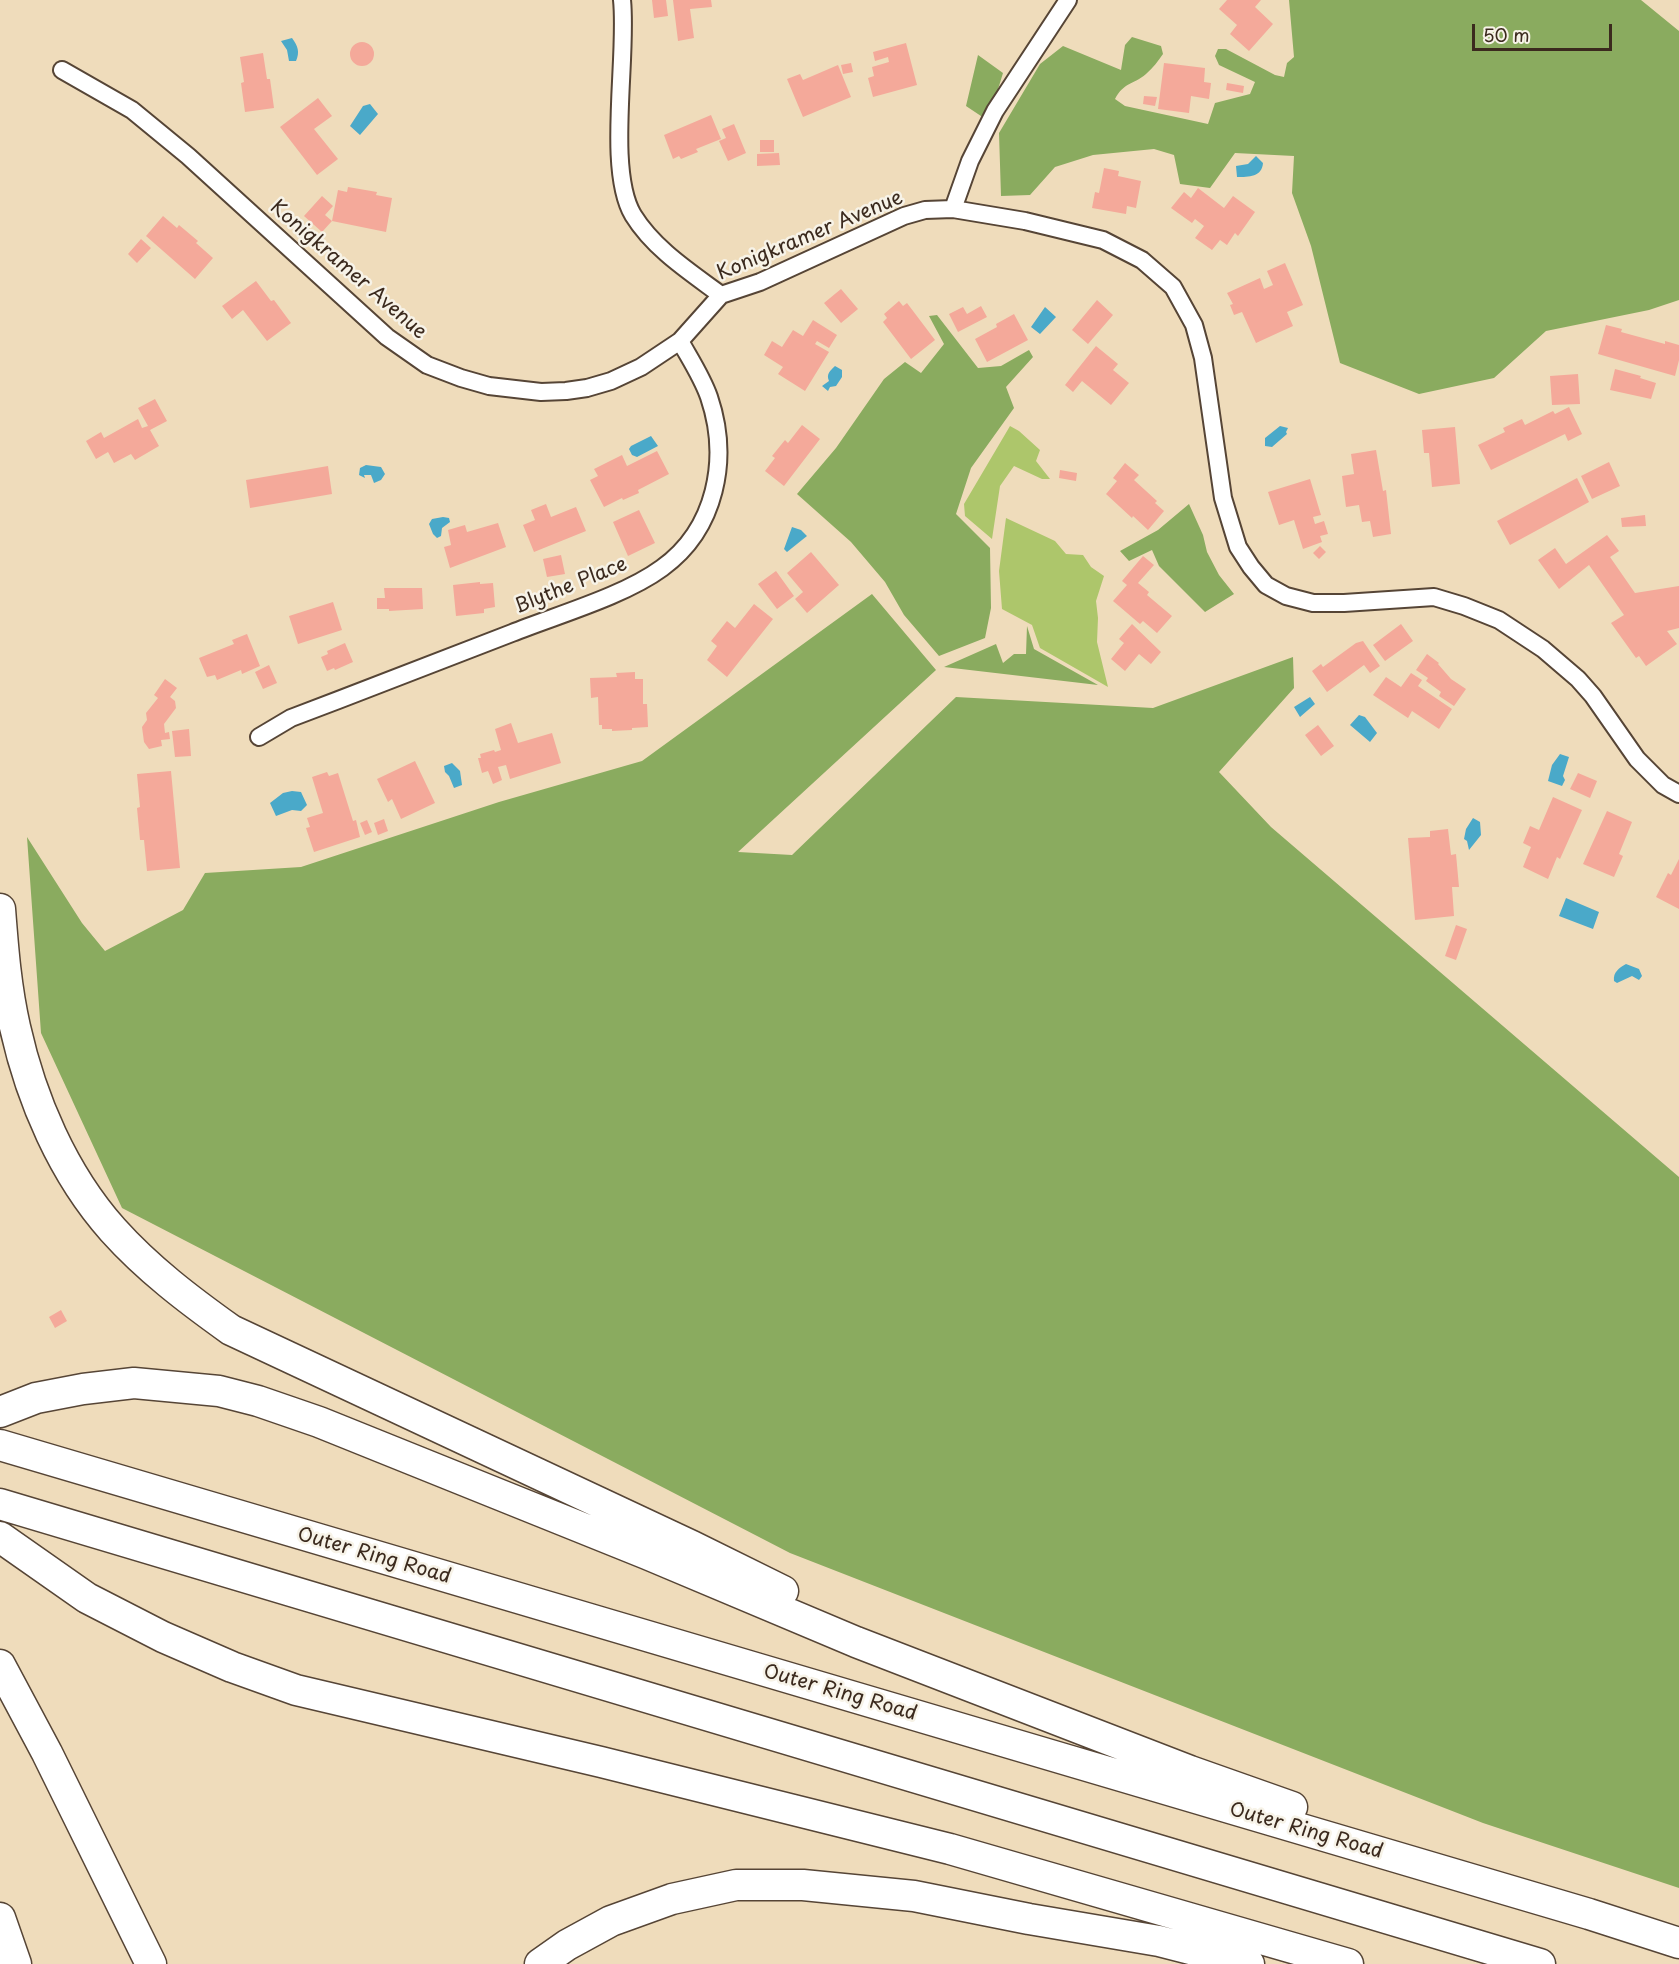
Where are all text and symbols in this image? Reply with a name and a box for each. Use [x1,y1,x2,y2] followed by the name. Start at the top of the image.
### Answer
[1475,12,1614,50] scale bar
[1483,21,1530,48] text: 50 m
[713,186,907,286] street label: Konigkramer Avenue
[265,195,431,345] street label: Konigkramer Avenue
[511,552,631,620] street label: Blythe Place
[294,1523,454,1589] street label: Outer Ring Road
[760,1660,920,1726] street label: Outer Ring Road
[1226,1798,1386,1864] street label: Outer Ring Road

